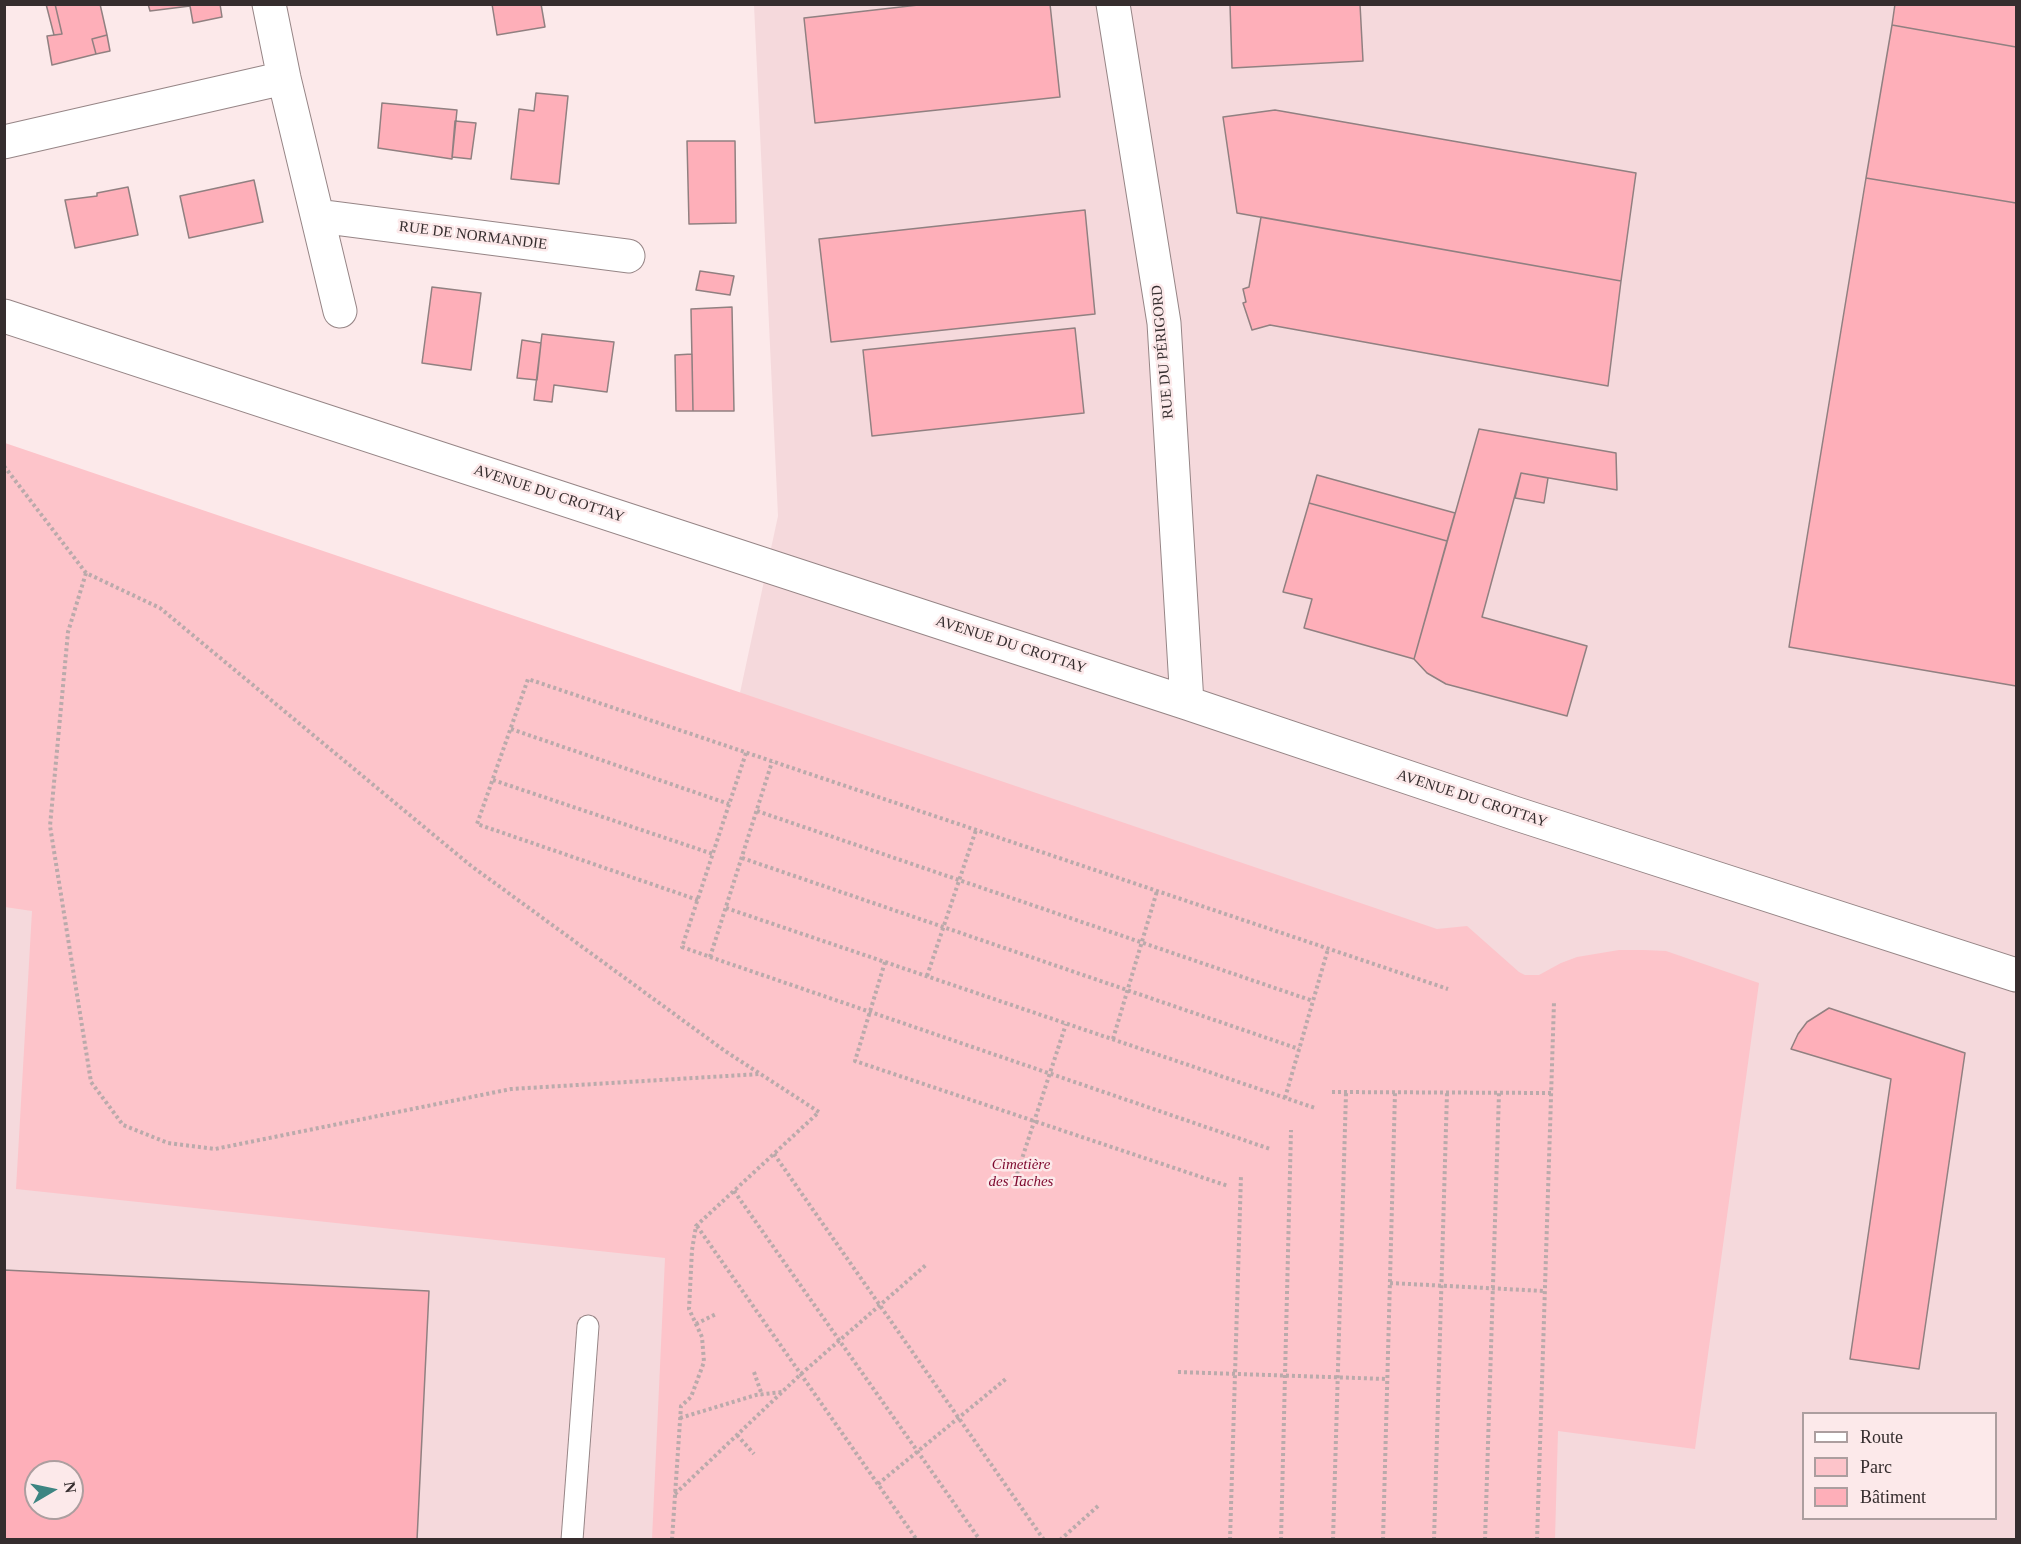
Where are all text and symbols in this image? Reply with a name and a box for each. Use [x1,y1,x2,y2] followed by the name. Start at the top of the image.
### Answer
[398,218,548,254] street label: RUE DE NORMANDIE
[1148,284,1178,420] street label: RUE DU PÉRIGORD
[471,461,627,527] street label: AVENUE DU CROTTAY
[933,612,1089,678] street label: AVENUE DU CROTTAY
[1394,766,1550,832] street label: AVENUE DU CROTTAY
[989,1156,1053,1191] park label: Cimetière des Taches
[1802,1412,1997,1520] legend
[1860,1427,1903,1447] text: Route
[1860,1457,1892,1477] text: Parc
[24,1460,84,1520] north arrow
[61,1480,80,1494] text: N
[1860,1487,1926,1507] text: Bâtiment

